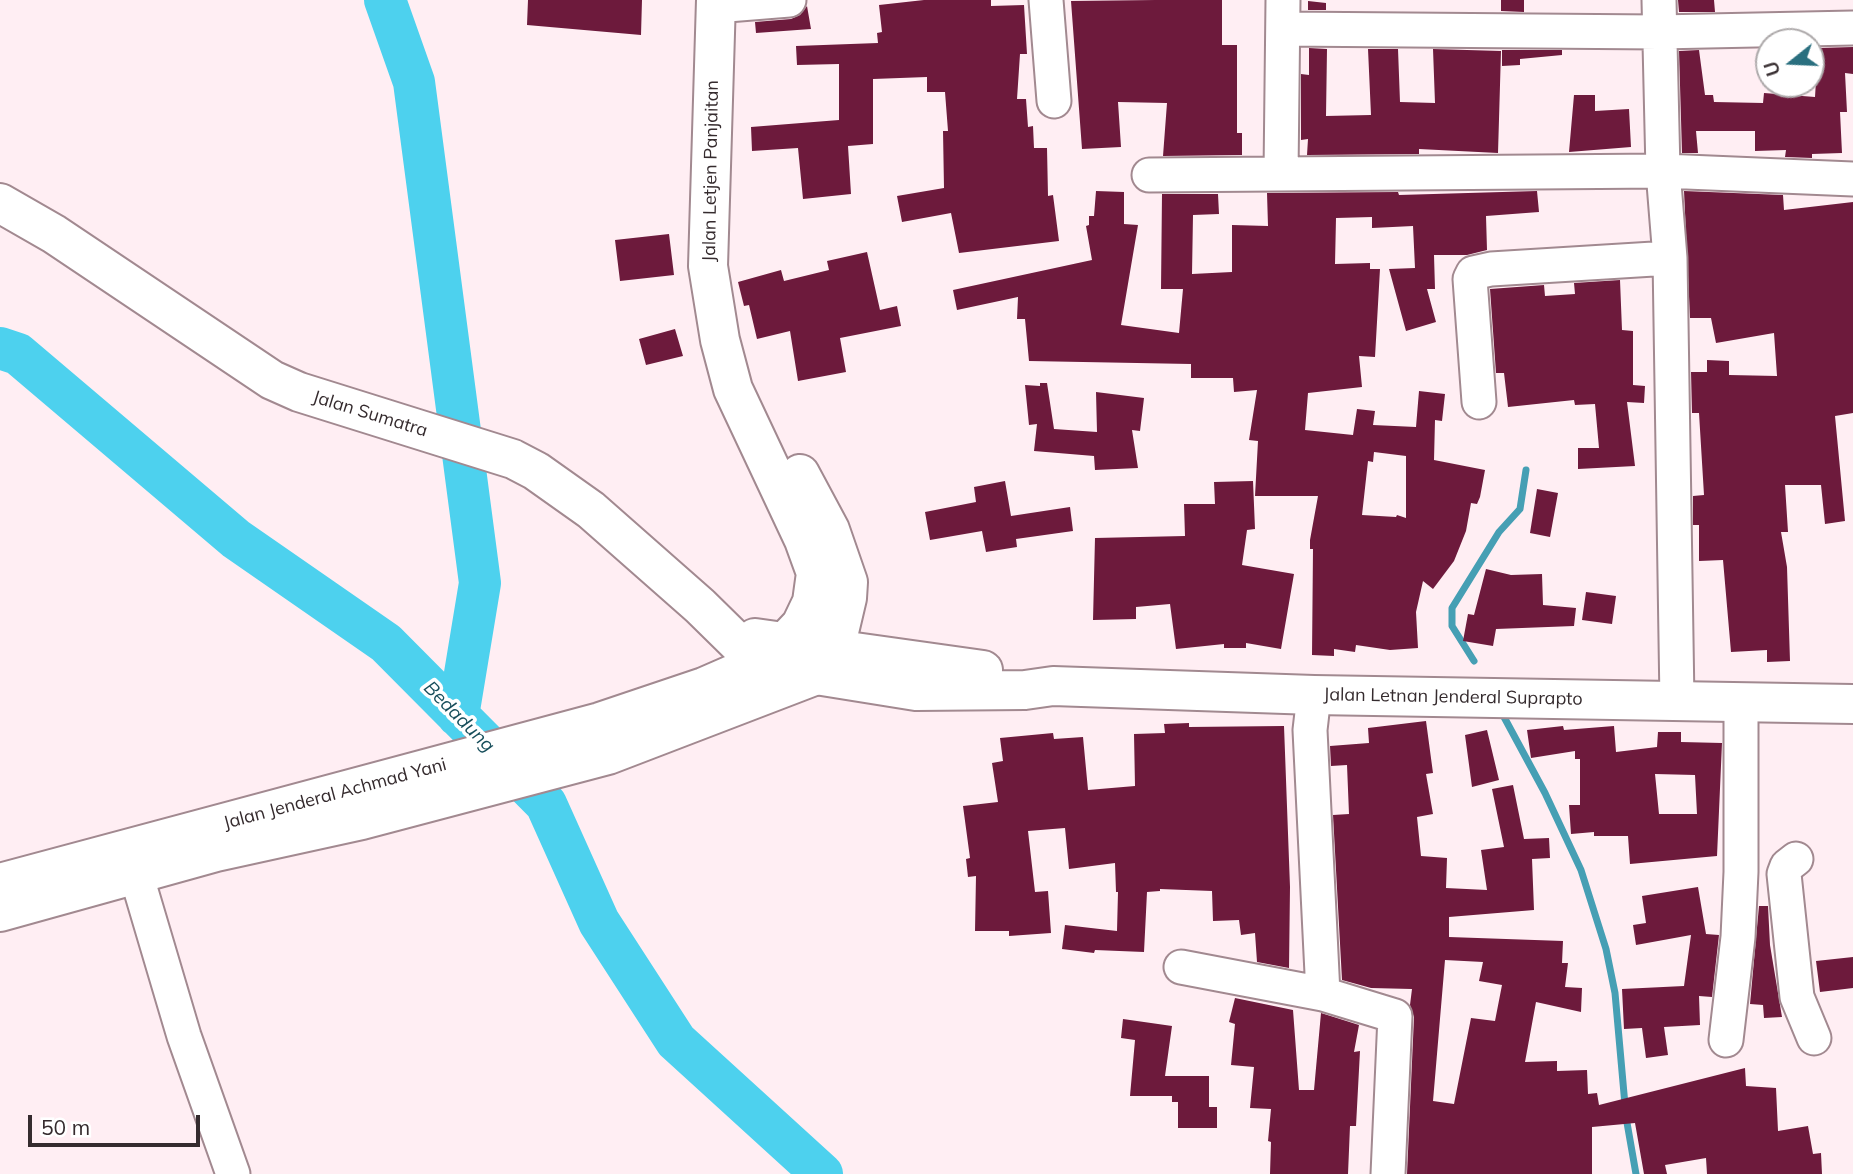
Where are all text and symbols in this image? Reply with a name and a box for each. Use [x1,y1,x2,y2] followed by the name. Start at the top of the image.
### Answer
[1755,28,1825,98] north arrow
[1758,58,1786,79] text: U
[699,80,723,262] street label: Jalan Letjen Panjaitan
[310,386,430,442] street label: Jalan Sumatra
[419,677,499,757] water label: Bedadung
[1323,684,1583,710] street label: Jalan Letnan Jenderal Suprapto
[221,754,449,834] street label: Jalan Jenderal Achmad Yani
[32,1100,203,1144] scale bar
[41,1114,90,1140] text: 50 m

